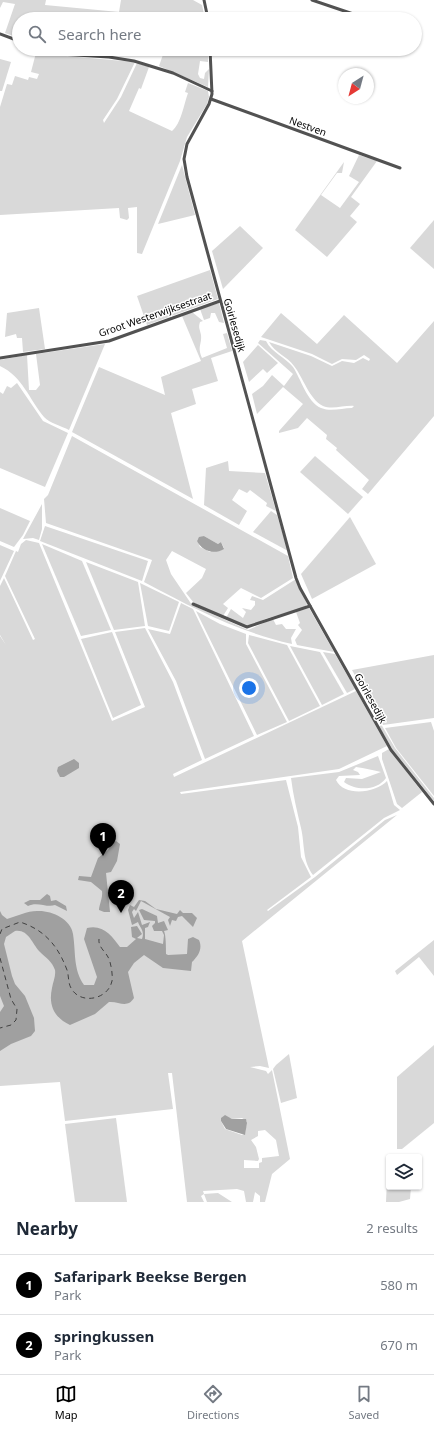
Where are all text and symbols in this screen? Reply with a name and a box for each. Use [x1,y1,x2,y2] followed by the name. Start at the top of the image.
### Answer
[12,12,422,56] search box
[26,23,48,45] icon: search
[58,24,141,44] text: Search here
[338,68,374,104] north arrow
[287,113,329,139] street label: Nestven
[97,288,214,340] street label: Groot Westerwijksestraat
[221,296,250,354] street label: Goirlesedijk
[351,670,391,726] street label: Goirlesedijk
[239,678,259,698] your location
[90,823,116,856] pin: 1
[108,880,134,913] pin: 2
[386,1154,422,1190] map controls
[386,1154,422,1190] button: layers
[16,1217,78,1240] text: Nearby
[366,1219,418,1237] text: 2 results
[54,1266,247,1286] text: Safaripark Beekse Bergen
[25,1276,33,1294] text: 1
[380,1276,418,1294] text: 580 m
[54,1286,81,1304] text: Park
[54,1326,154,1346] text: springkussen
[25,1336,33,1354] text: 2
[380,1336,418,1354] text: 670 m
[54,1346,81,1364] text: Park
[55,1383,78,1422] tab: Map
[187,1383,239,1422] tab: Directions
[349,1383,379,1422] tab: Saved

